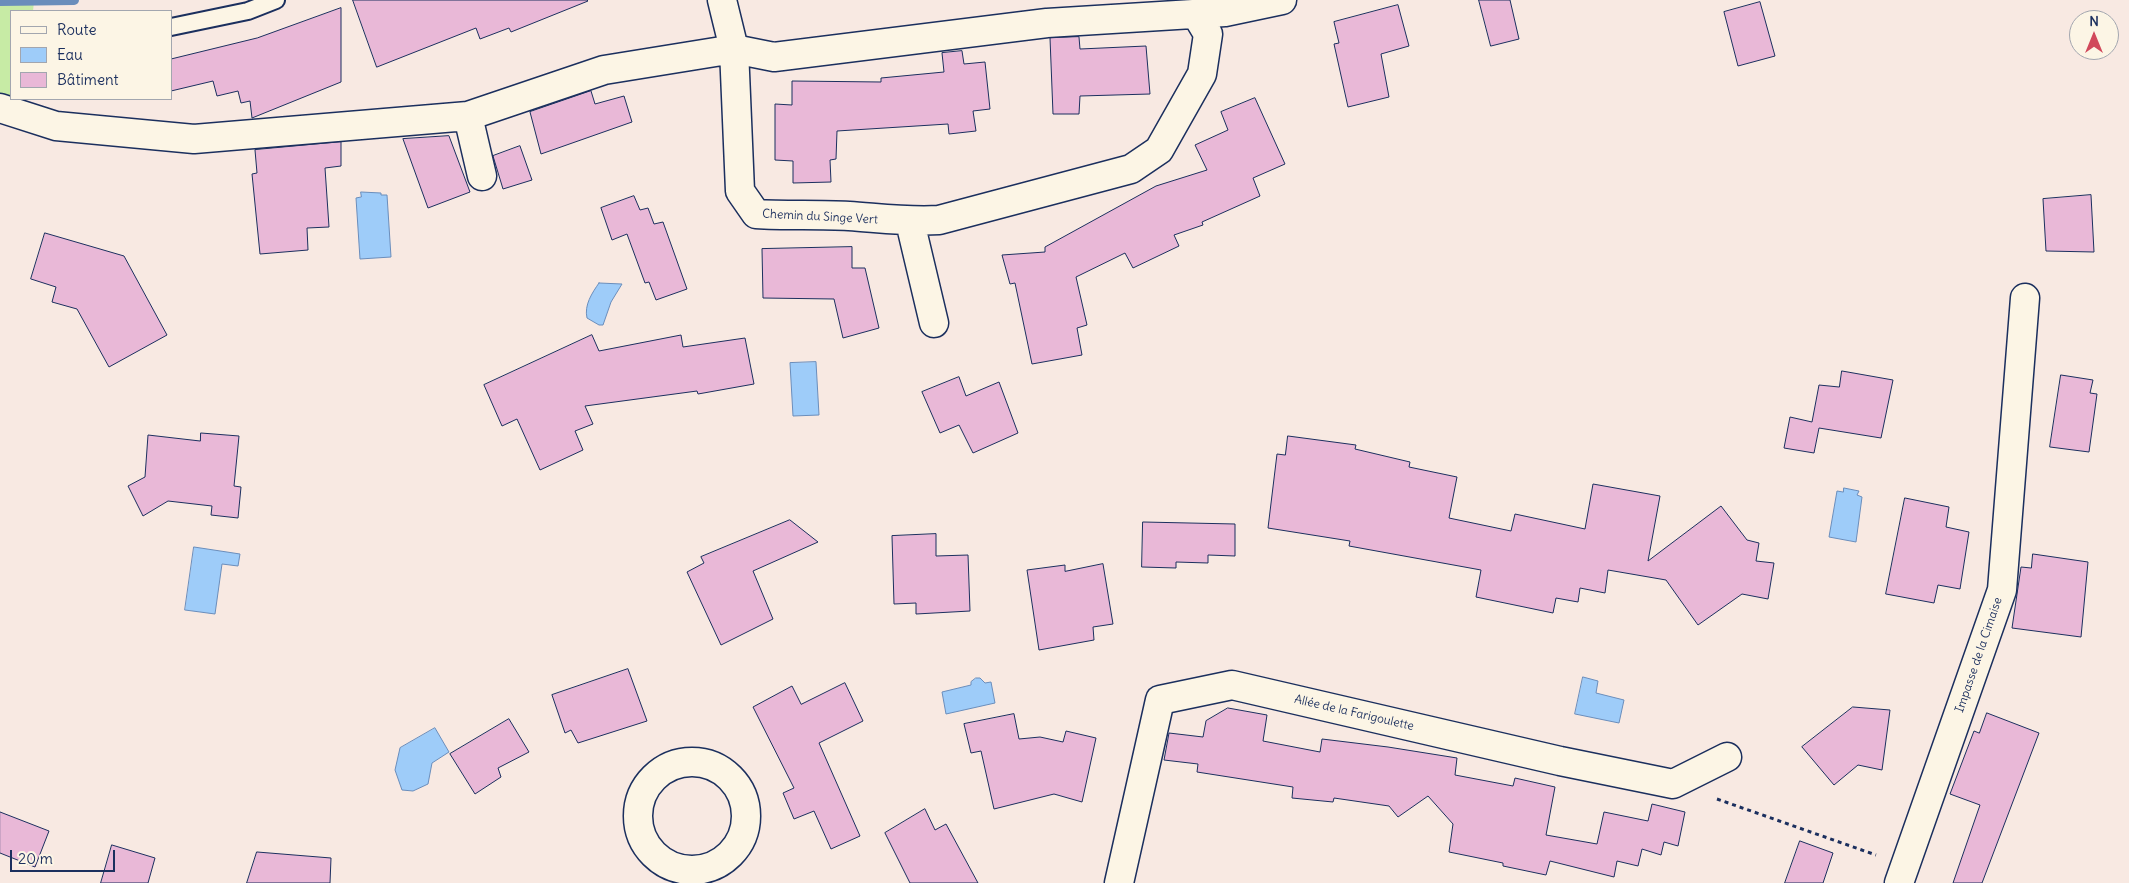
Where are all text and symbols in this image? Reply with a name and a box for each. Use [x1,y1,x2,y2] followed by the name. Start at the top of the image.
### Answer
[10,10,172,100] legend
[2069,10,2119,60] north arrow
[2089,12,2099,30] text: N
[57,20,97,39] text: Route
[57,45,83,64] text: Eau
[57,70,119,89] text: Bâtiment
[762,207,878,227] street label: Chemin du Singe Vert
[1953,595,2005,715] street label: Impasse de la Cimaise
[1293,692,1415,734] street label: Allée de la Farigoulette
[12,840,118,872] scale bar
[18,849,53,868] text: 20 m

